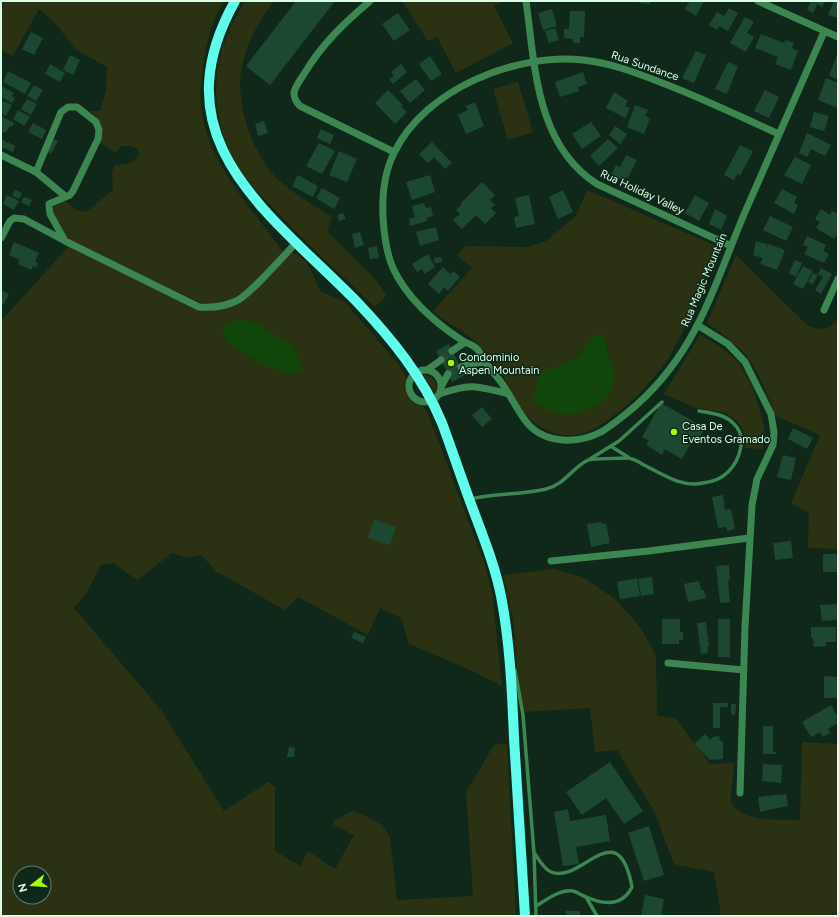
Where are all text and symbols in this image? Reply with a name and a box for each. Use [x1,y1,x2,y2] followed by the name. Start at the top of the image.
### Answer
[610,48,680,84] street label: Rua Sundance
[598,167,686,217] street label: Rua Holiday Valley
[678,231,730,329] street label: Rua Magic Mountain
[459,351,539,377] place label: Condominio Aspen Mountain
[446,358,456,368] marker: Condominio Aspen Mountain
[682,420,770,446] place label: Casa De Eventos Gramado
[669,427,679,437] marker: Casa De Eventos Gramado
[12,865,52,905] north arrow
[15,882,30,894] text: N

